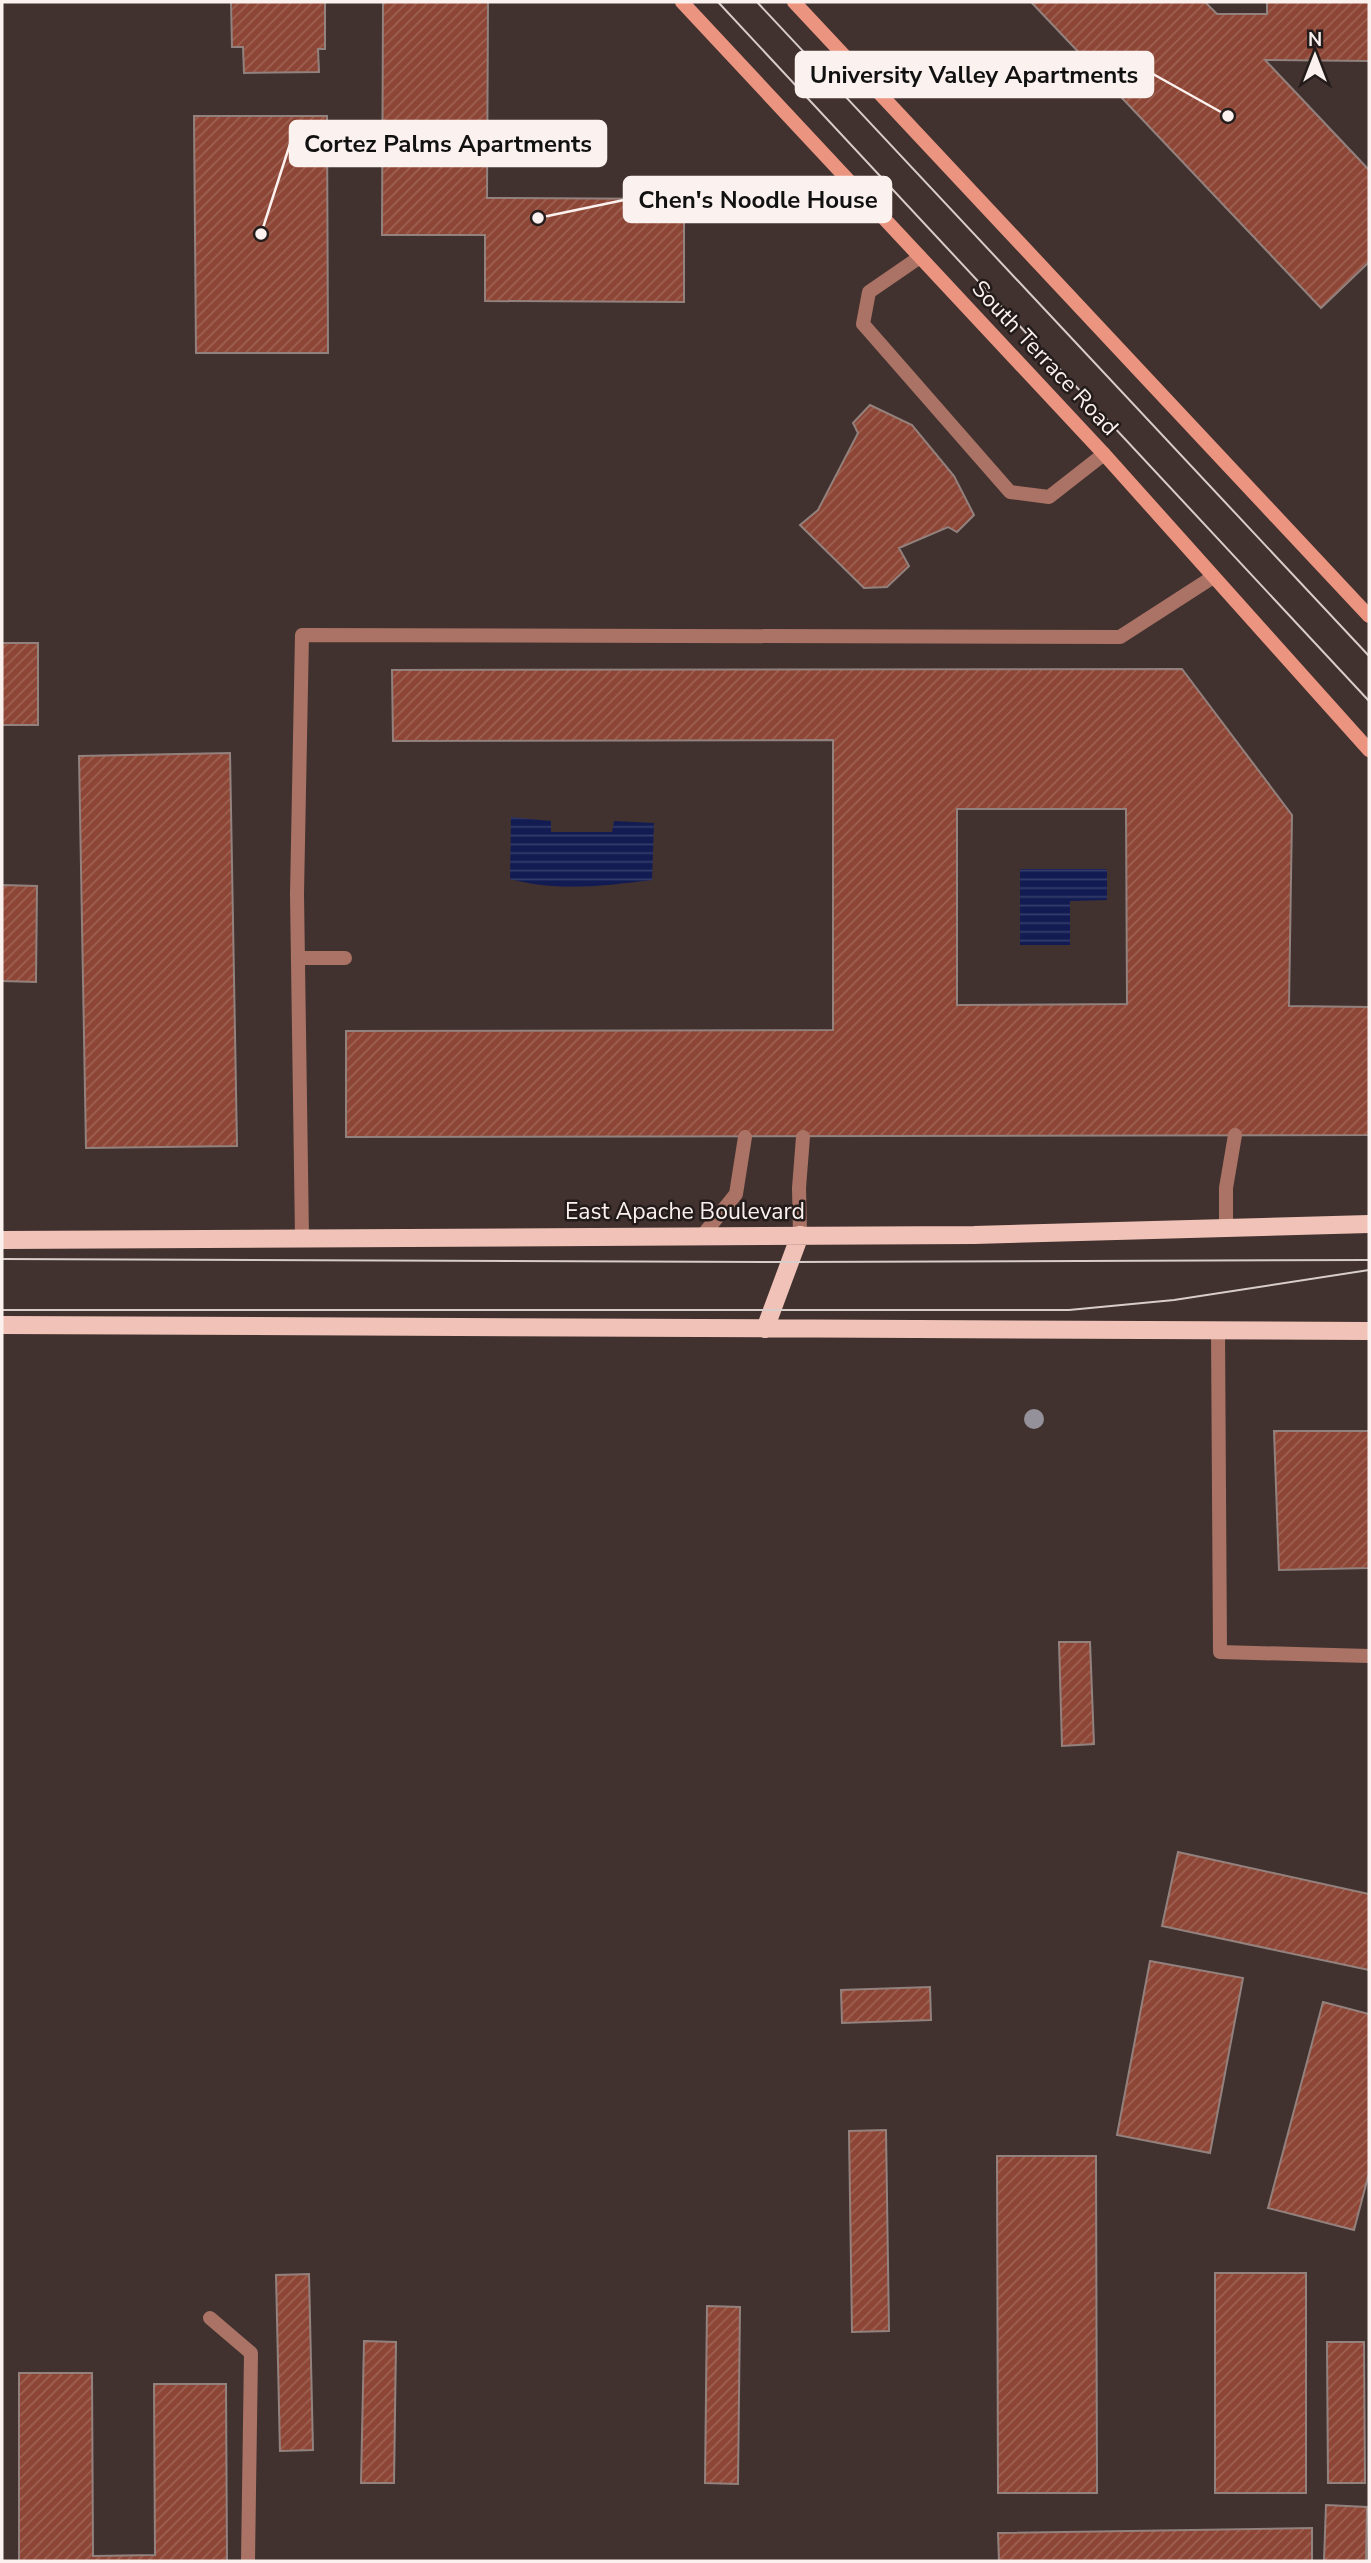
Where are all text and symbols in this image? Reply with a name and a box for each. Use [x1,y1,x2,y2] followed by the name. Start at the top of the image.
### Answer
[1280,21,1350,91] north arrow
[1308,27,1322,53] text: N
[796,52,1153,97] callout: University Valley Apartments
[810,59,1138,91] text: University Valley Apartments
[290,121,606,166] callout: Cortez Palms Apartments
[304,128,592,160] text: Cortez Palms Apartments
[624,177,891,222] callout: Chen's Noodle House
[638,184,878,216] text: Chen's Noodle House
[965,274,1125,442] street label: South Terrace Road
[565,1196,805,1227] street label: East Apache Boulevard

